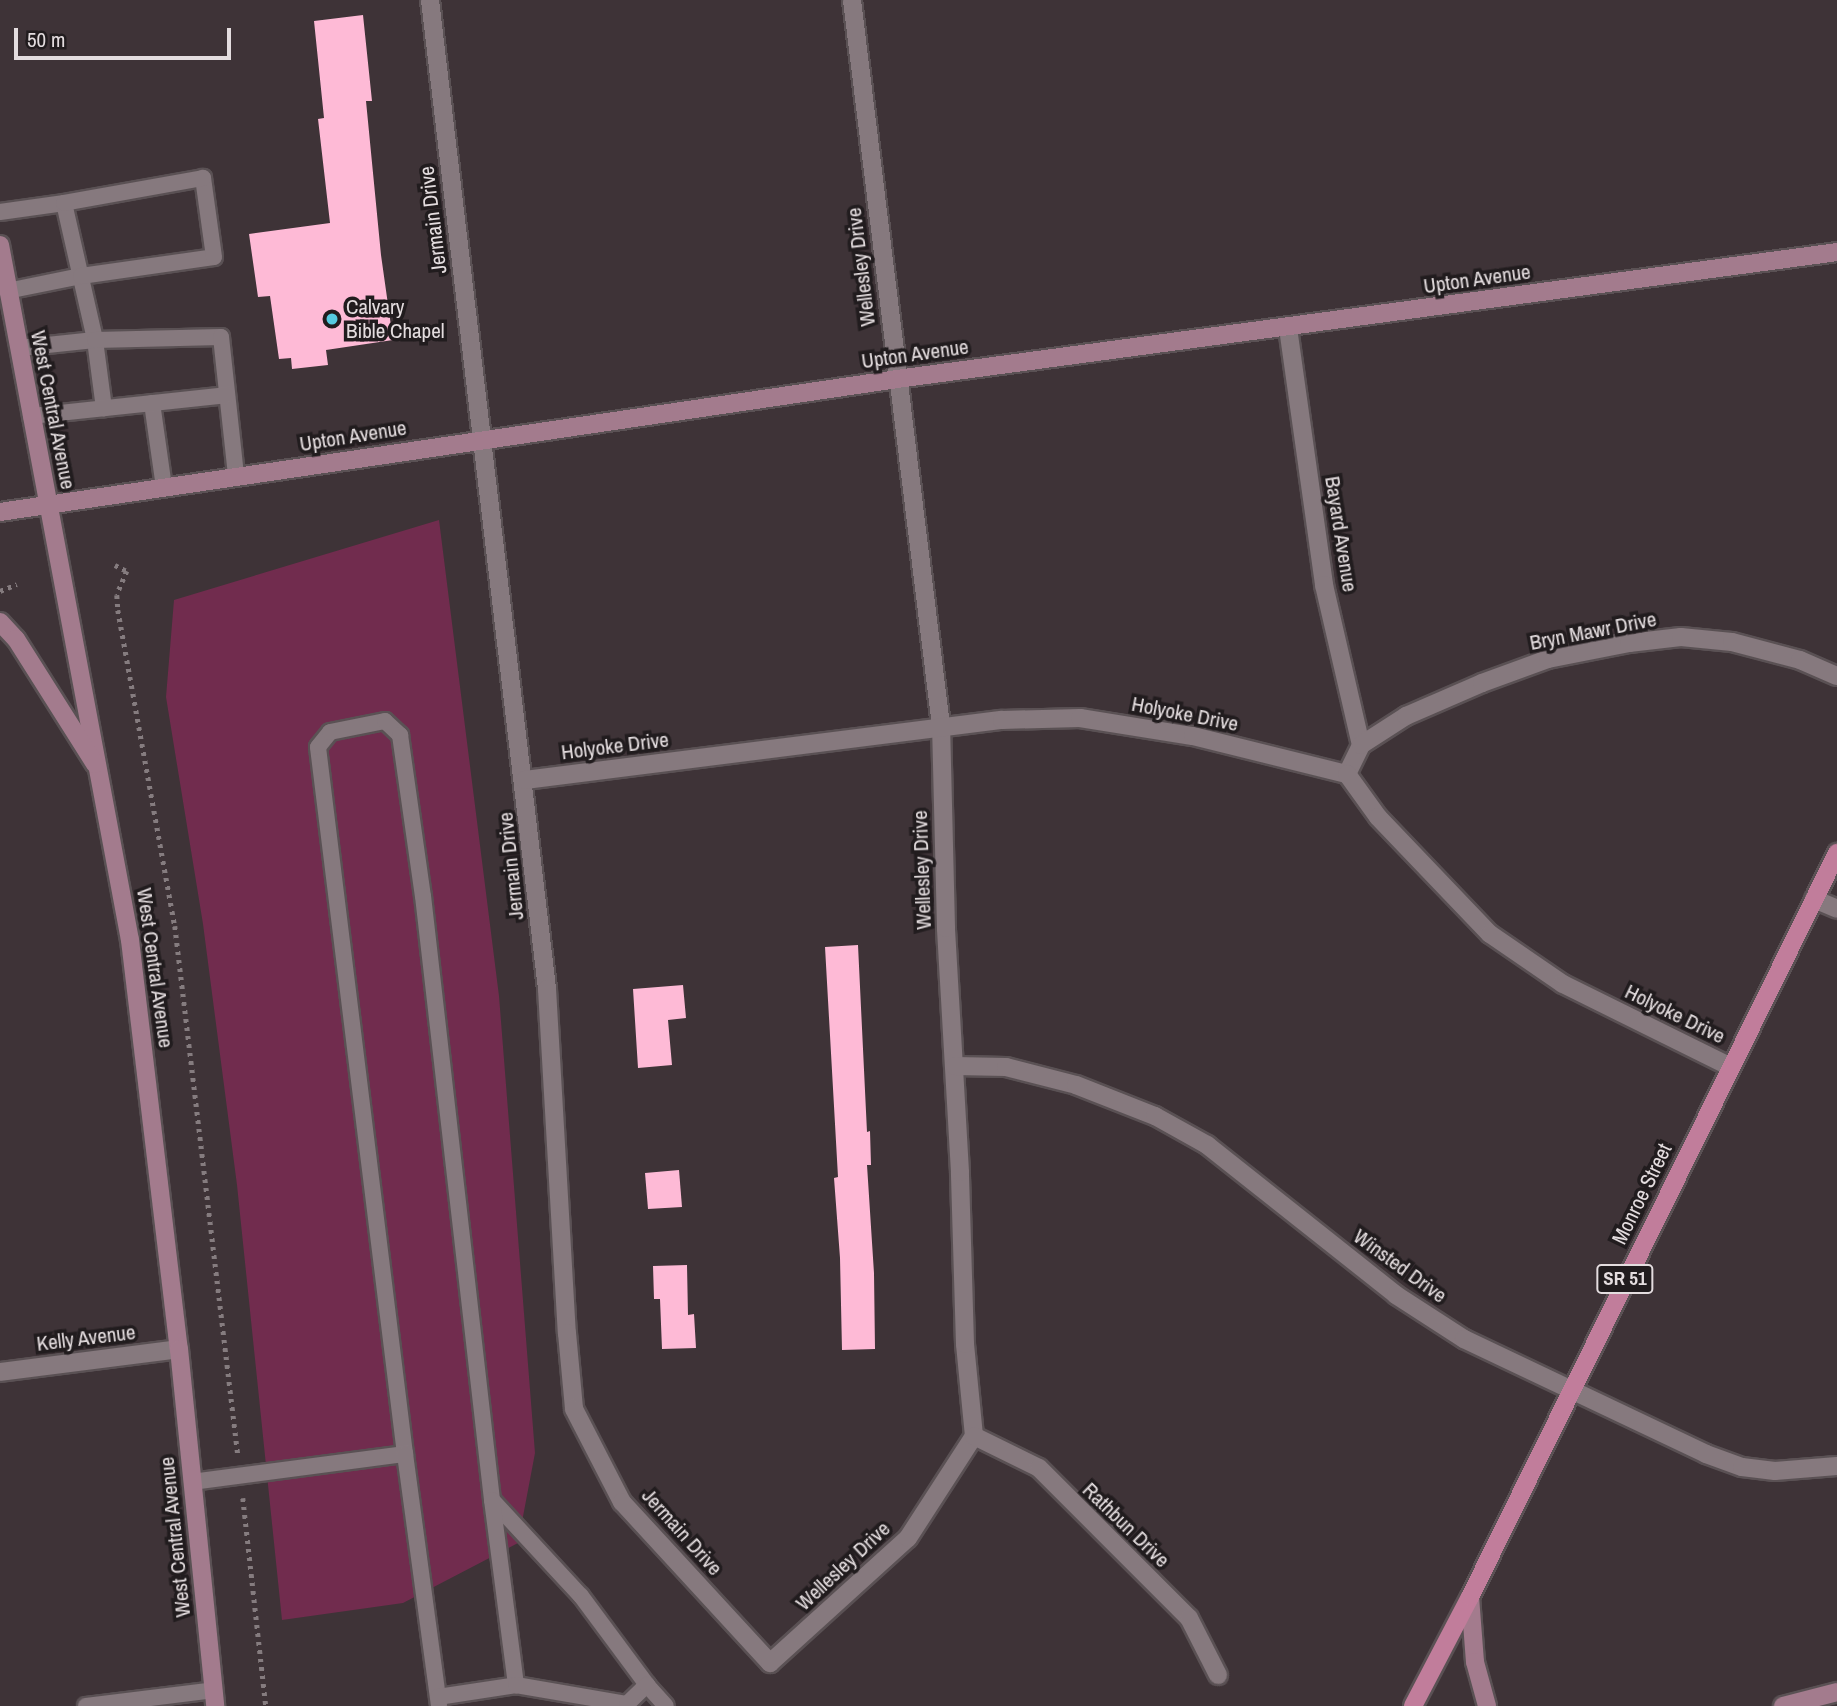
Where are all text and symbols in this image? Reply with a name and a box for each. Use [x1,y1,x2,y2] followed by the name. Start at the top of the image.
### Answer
[18,14,234,58] scale bar
[27,25,65,54] text: 50 m
[414,165,452,275] street label: Jermain Drive
[841,206,881,328] street label: Wellesley Drive
[1421,259,1533,299] street label: Upton Avenue
[346,294,445,344] place label: Calvary Bible Chapel
[324,311,340,327] marker: Calvary Bible Chapel
[25,328,81,492] street label: West Central Avenue
[859,334,971,374] street label: Upton Avenue
[297,415,409,457] street label: Upton Avenue
[1319,474,1363,594] street label: Bayard Avenue
[1528,606,1658,656] street label: Bryn Mawr Drive
[1130,691,1240,737] street label: Holyoke Drive
[560,727,670,765] street label: Holyoke Drive
[907,810,937,930] street label: Wellesley Drive
[493,811,529,921] street label: Jermain Drive
[131,886,179,1050] street label: West Central Avenue
[1621,979,1729,1049] street label: Holyoke Drive
[1607,1139,1677,1249] street label: Monroe Street
[1348,1224,1452,1308] street label: Winsted Drive
[1595,1264,1655,1294] road number: SR 51
[35,1319,137,1357] street label: Kelly Avenue
[154,1455,196,1619] street label: West Central Avenue
[1077,1477,1175,1573] street label: Rathbun Drive
[636,1483,728,1581] street label: Jermain Drive
[791,1516,895,1616] street label: Wellesley Drive

